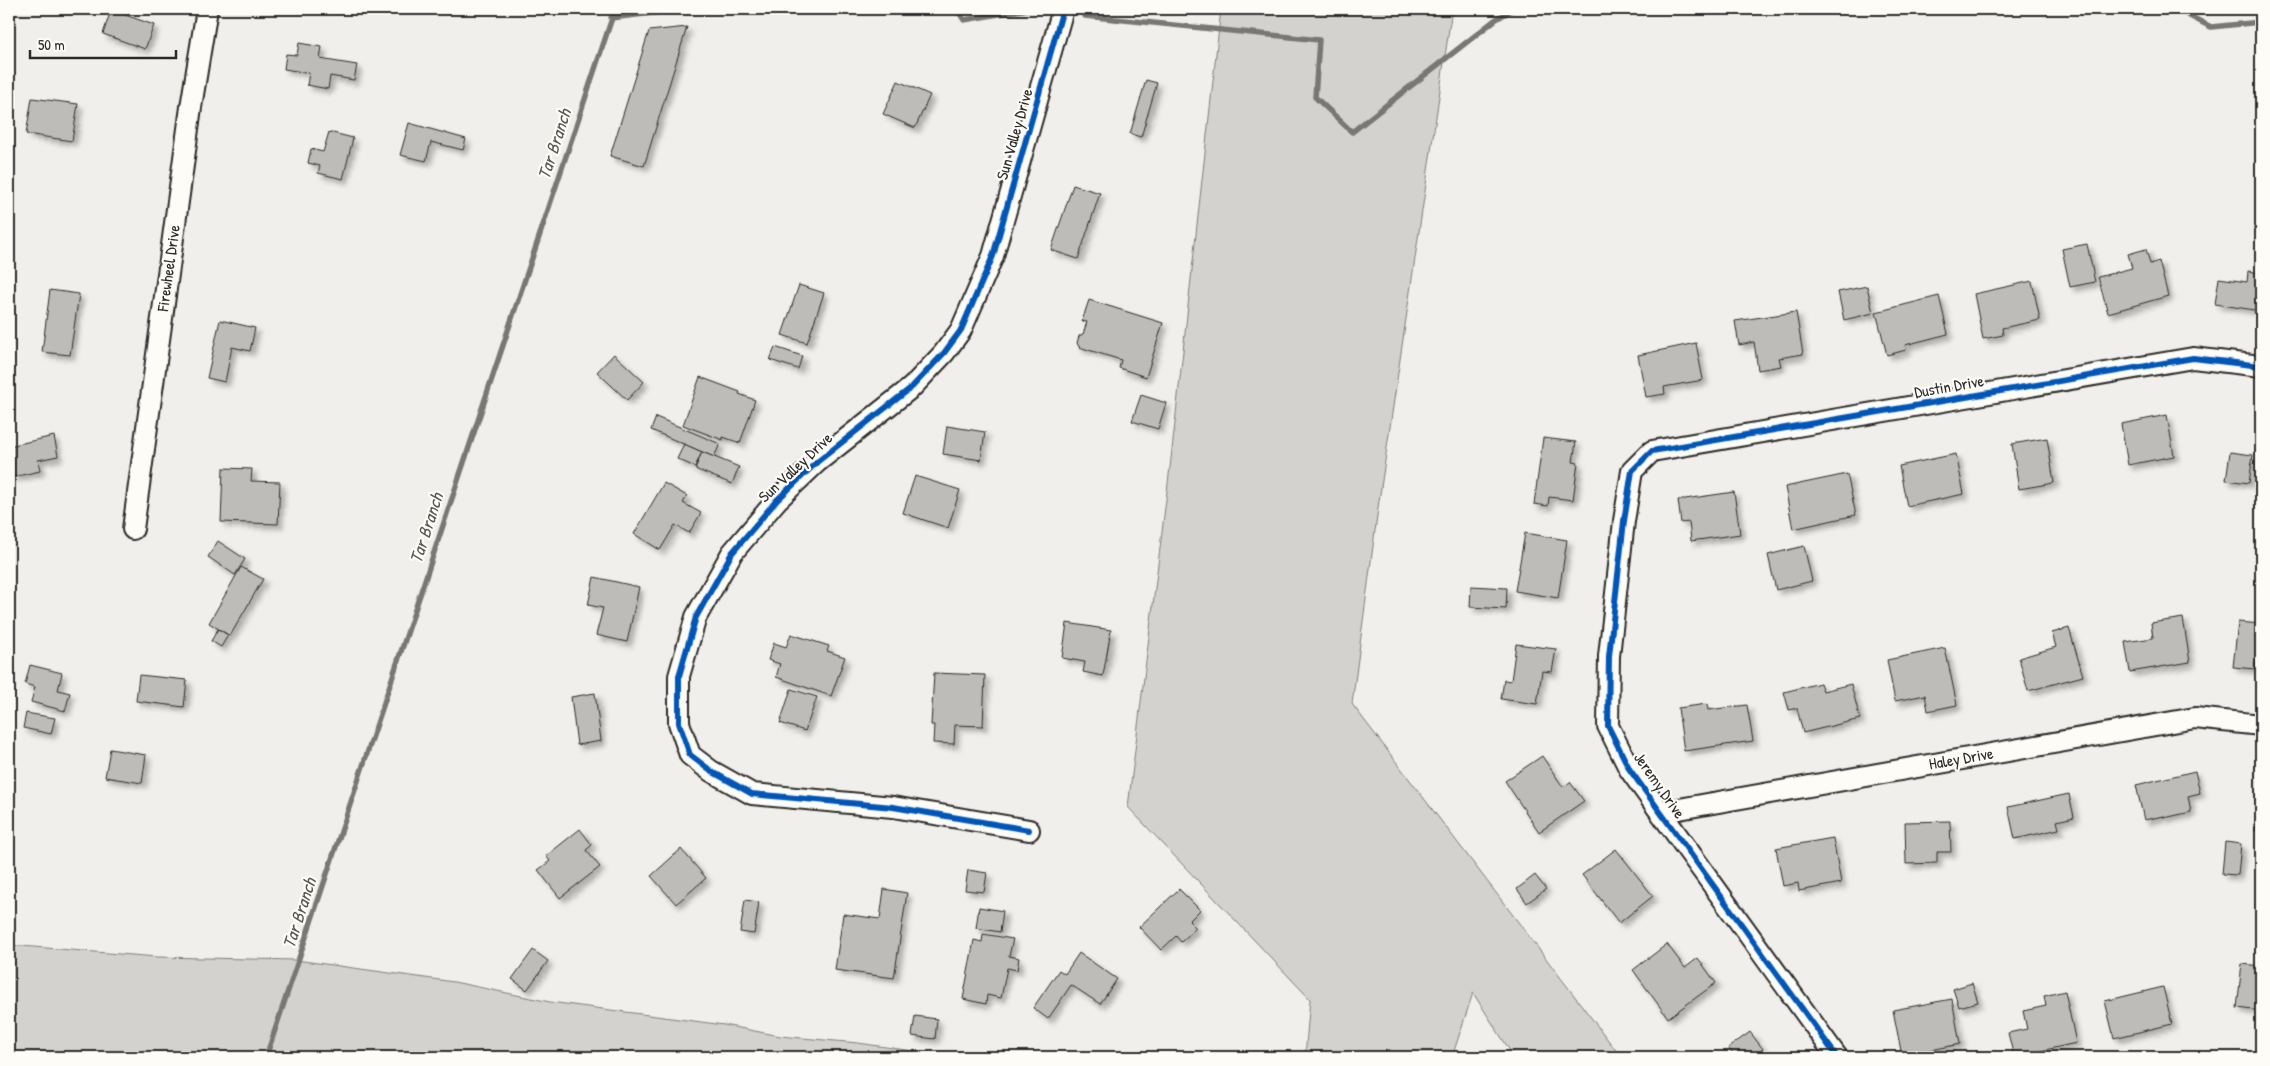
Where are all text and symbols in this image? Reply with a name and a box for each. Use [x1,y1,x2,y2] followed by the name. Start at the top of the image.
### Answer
[30,28,176,60] scale bar
[38,34,65,55] text: 50 m
[991,85,1038,182] street label: Sun Valley Drive
[531,104,578,182] water label: Tar Branch
[151,223,185,314] street label: Firewheel Drive
[1912,369,1986,403] street label: Dustin Drive
[753,427,837,507] street label: Sun Valley Drive
[403,488,450,566] water label: Tar Branch
[1927,741,1996,774] street label: Haley Drive
[1629,747,1691,823] street label: Jeremy Drive
[276,873,323,951] water label: Tar Branch

